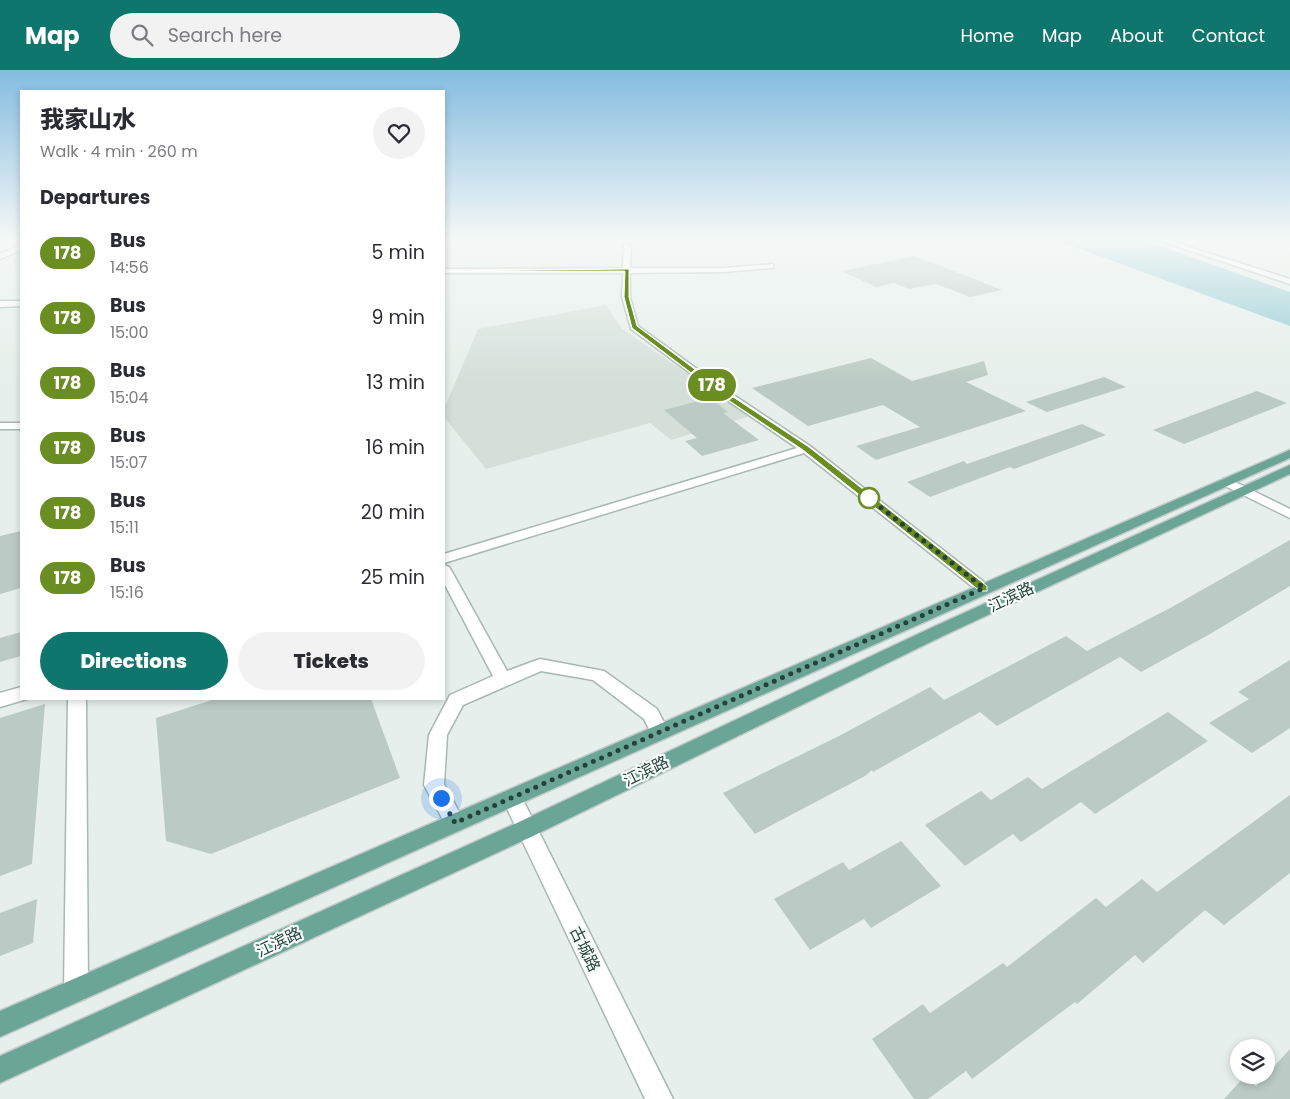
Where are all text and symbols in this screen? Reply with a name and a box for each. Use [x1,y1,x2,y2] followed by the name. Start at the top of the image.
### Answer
[110,13,460,58] search box
[25,19,80,52] text: Map
[128,21,156,49] icon: search
[168,22,282,49] text: Search here
[960,23,1014,48] text: Home
[1042,23,1082,48] text: Map
[1110,23,1164,48] text: About
[1192,23,1265,48] text: Contact
[40,103,136,136] text: 我家山水
[373,107,425,159] button: heart
[40,140,198,163] text: Walk · 4 min · 260 m
[40,184,150,211] text: Departures
[110,227,146,254] text: Bus
[372,239,425,266] text: 5 min
[53,240,82,265] text: 178
[110,256,149,279] text: 14:56
[110,292,146,319] text: Bus
[372,304,425,331] text: 9 min
[53,305,82,330] text: 178
[110,321,149,344] text: 15:00
[110,357,146,384] text: Bus
[366,369,425,396] text: 13 min
[683,369,741,401] line badge: 178
[53,370,82,395] text: 178
[698,372,726,397] text: 178
[110,386,149,409] text: 15:04
[110,422,146,449] text: Bus
[365,434,425,461] text: 16 min
[53,435,82,460] text: 178
[110,451,147,474] text: 15:07
[110,487,146,514] text: Bus
[858,487,880,509] unlabelled marker
[361,499,425,526] text: 20 min
[53,500,82,525] text: 178
[110,516,139,539] text: 15:11
[110,552,146,579] text: Bus
[361,564,425,591] text: 25 min
[53,565,82,590] text: 178
[984,576,1038,618] street label: 江滨路
[110,581,144,604] text: 15:16
[40,632,228,690] button: Directions
[238,632,425,690] button: Tickets
[619,750,673,792] street label: 江滨路
[429,786,454,811] your location
[252,921,306,963] street label: 江滨路
[564,922,606,976] street label: 古城路
[1230,1039,1275,1084] map controls
[1230,1039,1275,1084] button: layers

